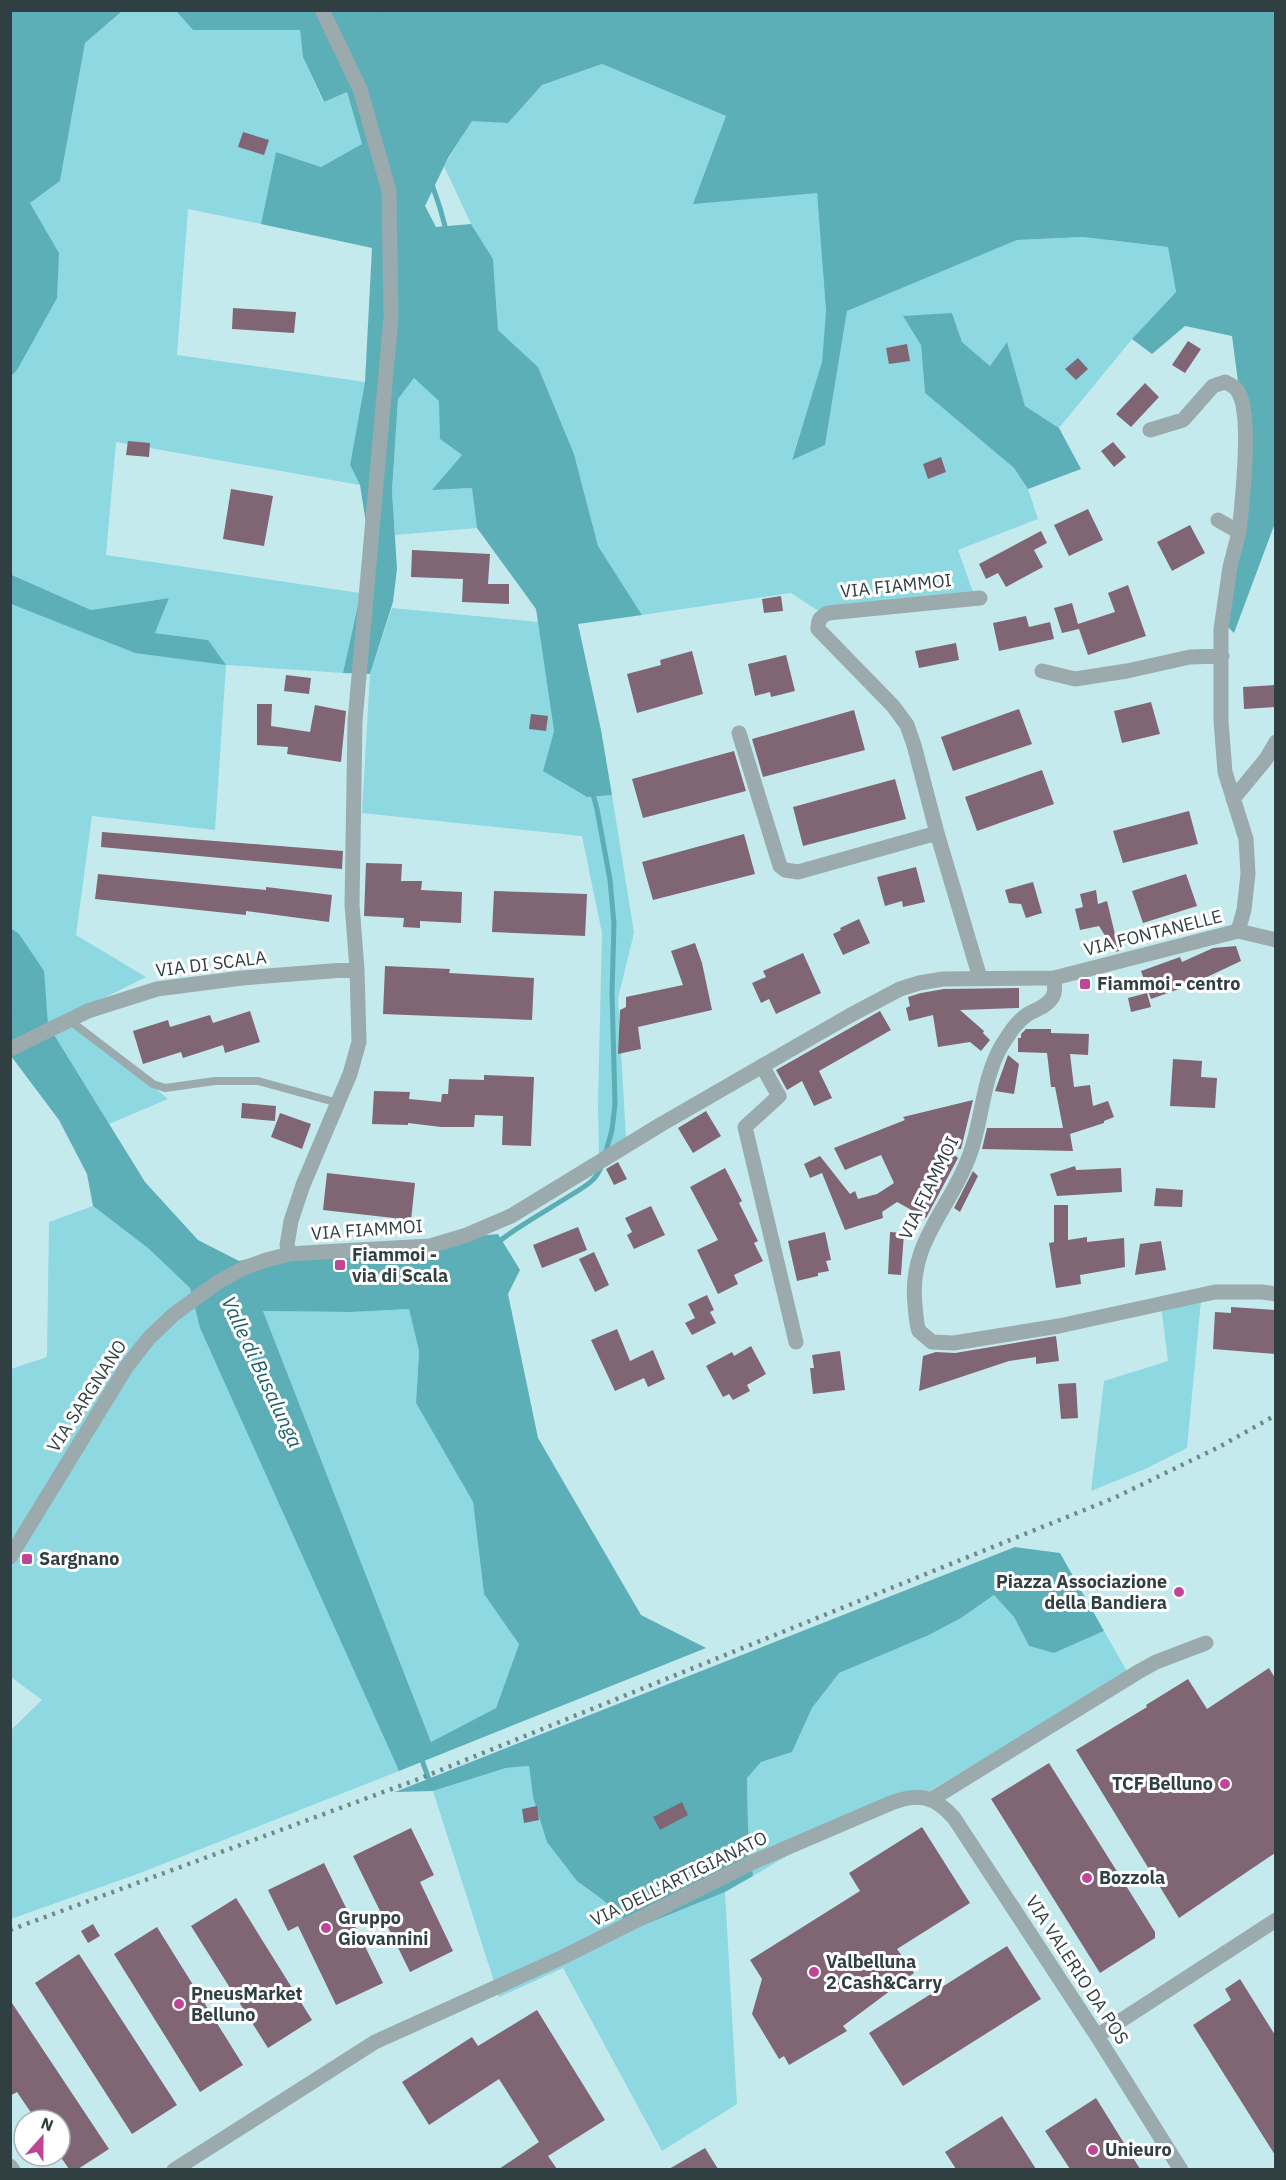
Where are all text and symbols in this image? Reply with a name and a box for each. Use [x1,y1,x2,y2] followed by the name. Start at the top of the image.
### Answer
[839,568,953,603] street label: VIA FIAMMOI
[1081,904,1224,961] street label: VIA FONTANELLE
[154,945,268,982] street label: VIA DI SCALA
[1097,972,1240,995] place label: Fiammoi - centro
[1078,977,1092,991] marker: Fiammoi - centro
[894,1132,963,1243] street label: VIA FIAMMOI
[310,1214,424,1245] street label: VIA FIAMMOI
[352,1243,448,1287] place label: Fiammoi - via di Scala
[333,1258,347,1272] marker: Fiammoi - via di Scala
[215,1292,309,1452] water label: Valle di Busalunga
[42,1335,131,1456] street label: VIA SARGNANO
[39,1547,119,1570] place label: Sargnano
[20,1552,34,1566] marker: Sargnano
[996,1570,1167,1614] place label: Piazza Associazione della Bandiera
[1172,1585,1186,1599] marker: Piazza Associazione della Bandiera
[1112,1772,1213,1795] place label: TCF Belluno
[1218,1777,1232,1791] marker: TCF Belluno
[587,1826,771,1931] street label: VIA DELL'ARTIGIANATO
[1099,1866,1165,1889] place label: Bozzola
[1080,1871,1094,1885] marker: Bozzola
[1021,1891,1134,2048] street label: VIA VALERIO DA POS
[338,1906,428,1950] place label: Gruppo Giovannini
[319,1921,333,1935] marker: Gruppo Giovannini
[826,1950,942,1994] place label: Valbelluna 2 Cash&Carry
[807,1965,821,1979] marker: Valbelluna 2 Cash&Carry
[191,1982,303,2026] place label: PneusMarket Belluno
[172,1997,186,2011] marker: PneusMarket Belluno
[12,2108,72,2168] north arrow
[38,2113,56,2135] text: N
[1105,2138,1172,2161] place label: Unieuro
[1086,2143,1100,2157] marker: Unieuro

